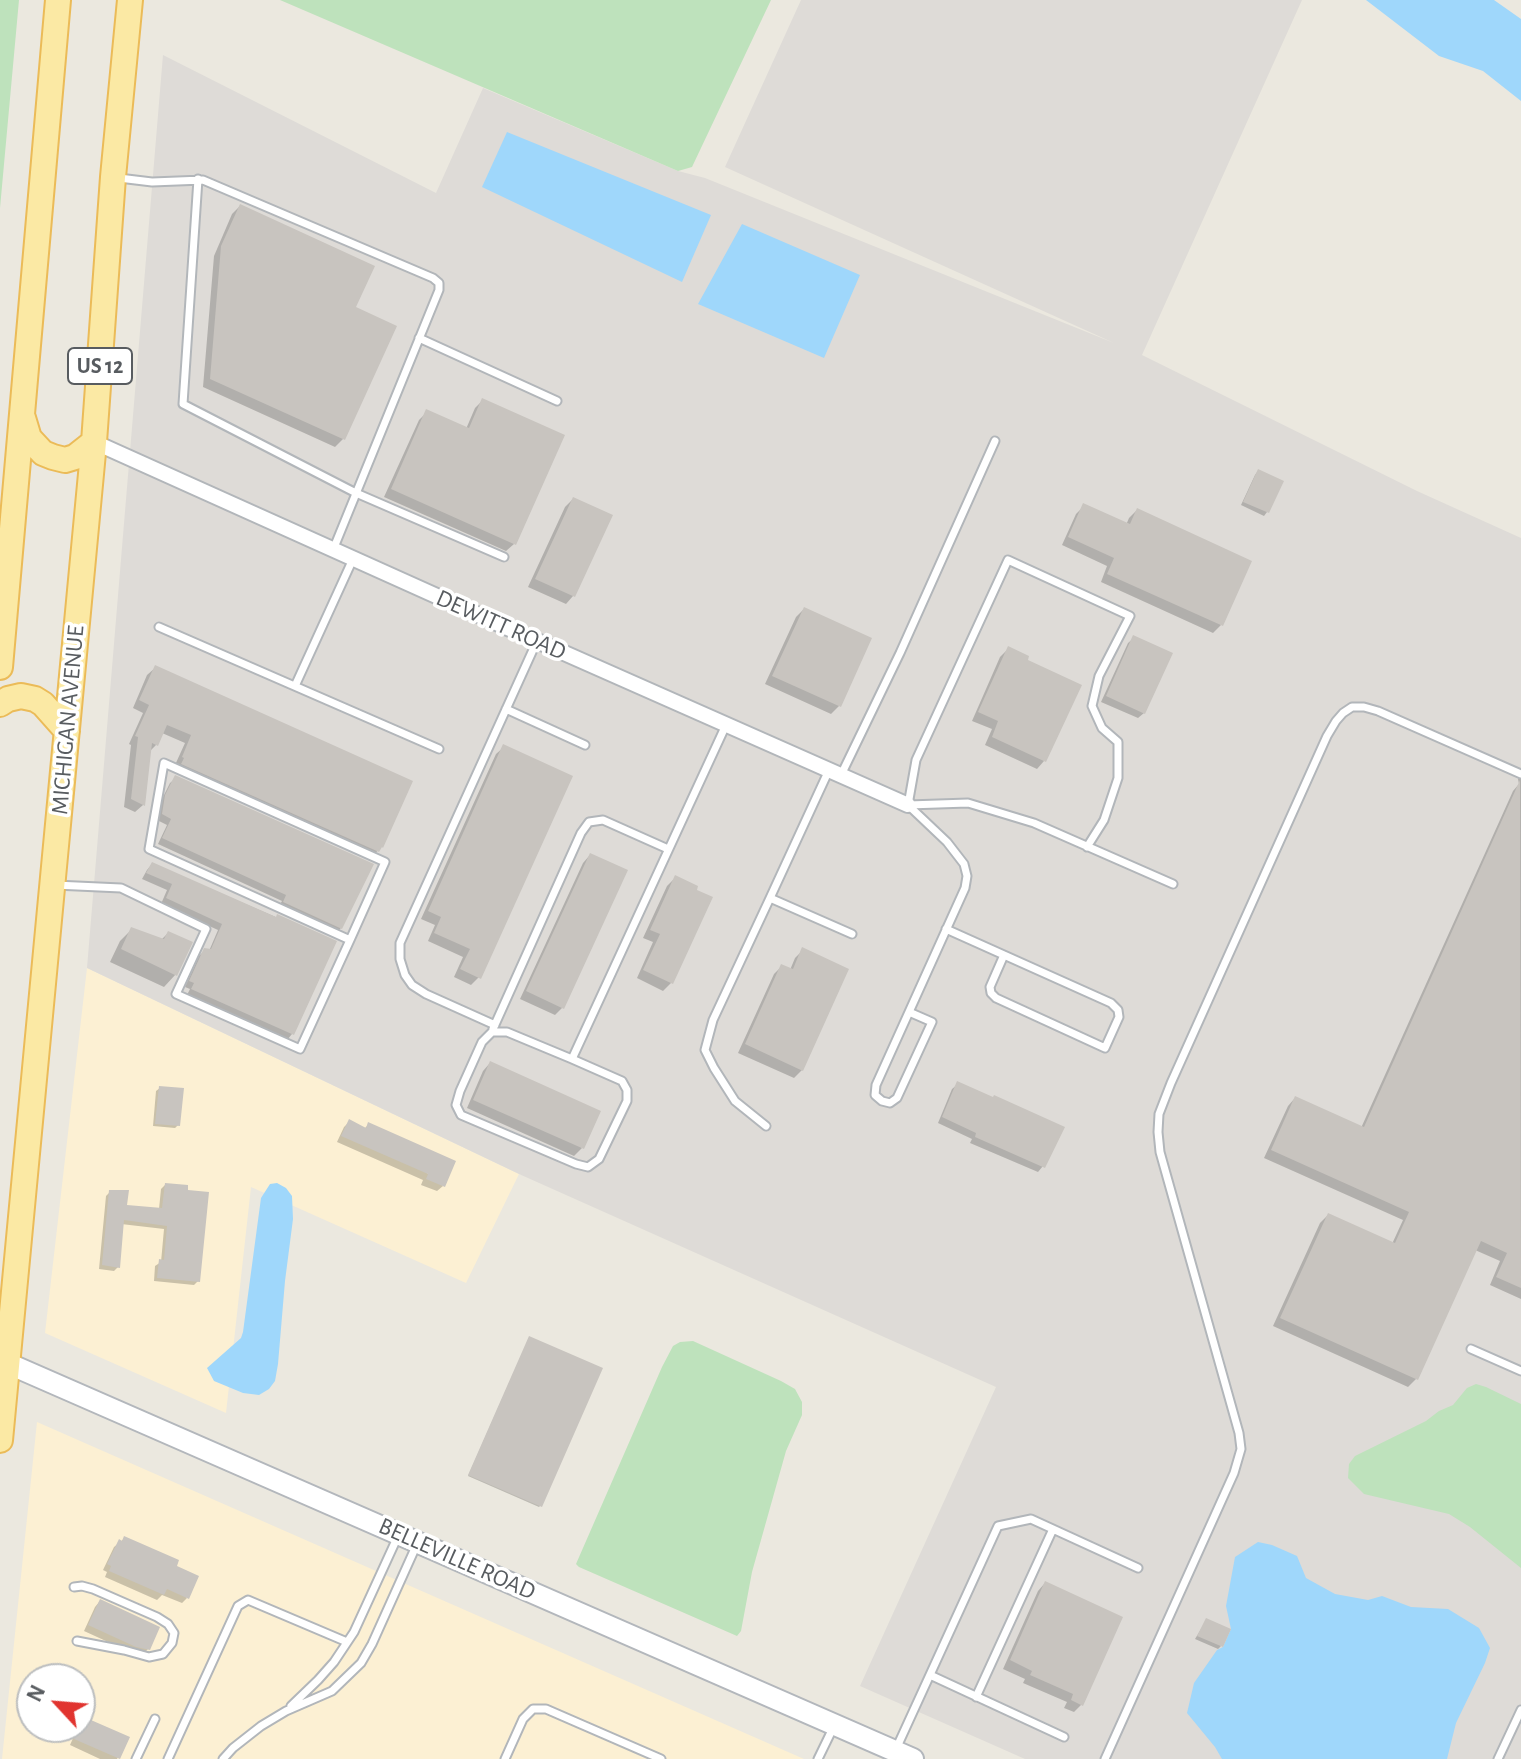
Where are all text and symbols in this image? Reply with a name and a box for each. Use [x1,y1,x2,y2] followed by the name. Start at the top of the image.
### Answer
[68,348,132,384] road number: US 12
[431,583,571,667] street label: DEWITT ROAD
[45,624,91,816] street label: MICHIGAN AVENUE
[374,1512,540,1606] street label: BELLEVILLE ROAD
[16,1663,96,1743] north arrow
[23,1682,49,1705] text: N

